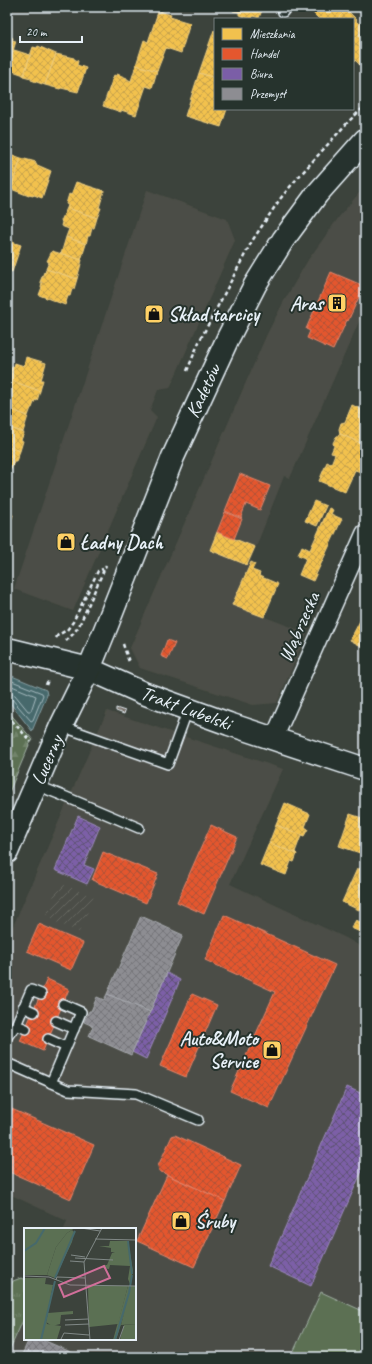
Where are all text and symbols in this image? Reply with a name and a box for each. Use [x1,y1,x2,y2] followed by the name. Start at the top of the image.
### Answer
[20,18,82,44] scale bar
[214,18,354,110] legend
[26,24,48,40] text: 20 m
[250,26,296,42] text: Mieszkania
[250,46,280,62] text: Handel
[250,66,273,82] text: Biura
[250,86,287,102] text: Przemysł
[290,291,325,316] place label: Aras
[326,292,348,314] building icon: Aras
[168,302,261,327] place label: Skład tarcicy
[143,303,165,325] shop icon: Skład tarcicy
[180,359,227,422] street label: Kadetów
[80,530,164,555] place label: Ładny Dach
[55,531,77,553] shop icon: Ładny Dach
[273,586,326,666] street label: Wąbrzeska
[137,680,237,737] street label: Trakt Lubelski
[25,729,69,789] street label: Lucerny
[180,1026,260,1074] place label: Auto&Moto Service
[261,1039,283,1061] shop icon: Auto&Moto Service
[195,1209,237,1234] place label: Śruby
[170,1210,192,1232] shop icon: Śruby
[24,1228,136,1340] inset map

